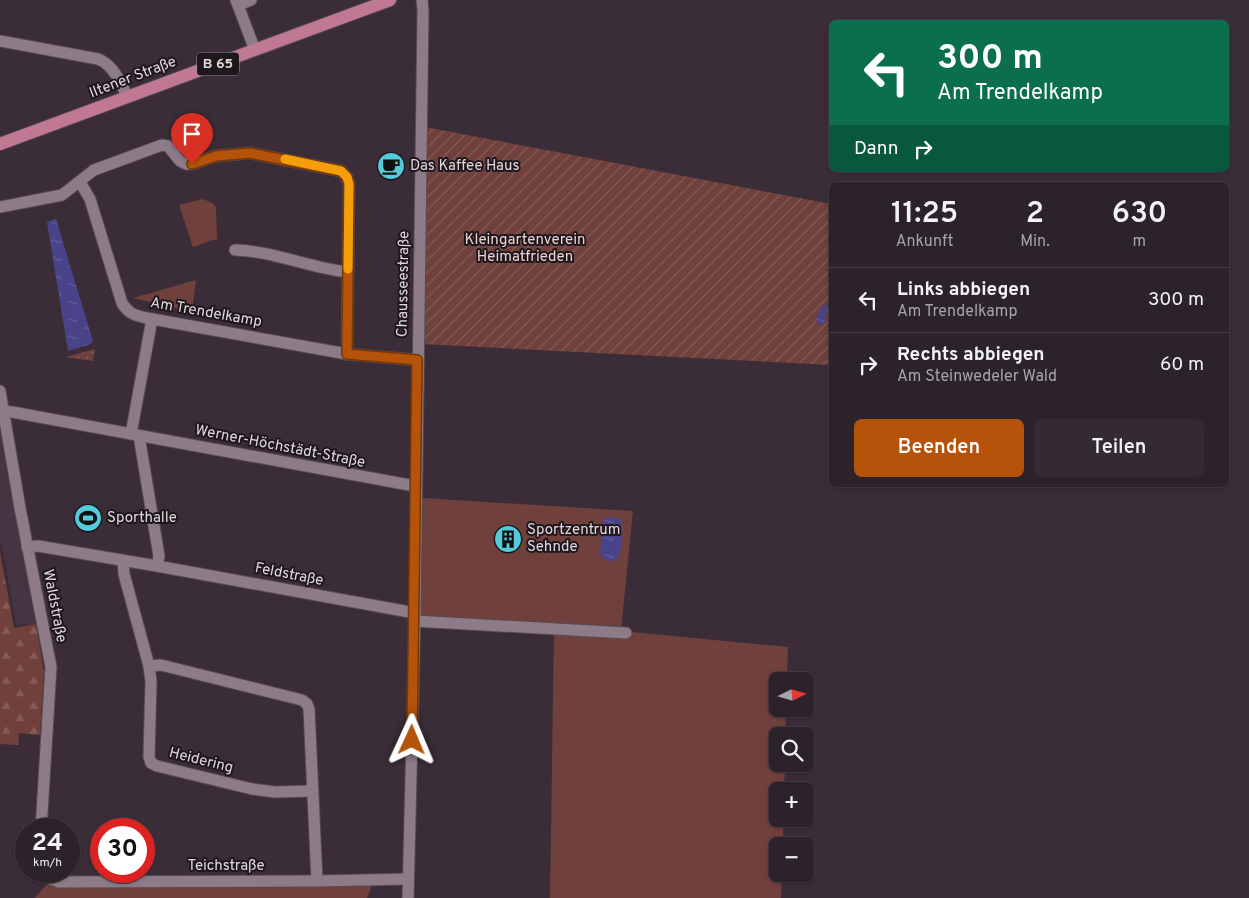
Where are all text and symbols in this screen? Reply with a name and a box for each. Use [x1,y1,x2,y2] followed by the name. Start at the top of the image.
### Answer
[937,37,1043,81] text: 300 m
[854,40,919,105] icon: left
[197,52,239,76] road number: B 65
[87,53,179,103] street label: Iltener Straße
[937,80,1103,107] text: Am Trendelkamp
[171,113,213,164] pin
[178,120,206,148] icon: arrive
[909,135,937,163] icon: right
[854,137,899,161] text: Dann
[376,151,406,181] cafe icon: Das Kaffee Haus
[410,157,519,176] place label: Das Kaffee Haus
[891,196,958,233] text: 11:25
[1026,196,1044,233] text: 2
[1112,196,1167,233] text: 630
[394,231,414,337] street label: Chausseestraße
[465,231,585,267] park label: Kleingartenverein Heimatfrieden
[896,232,953,252] text: Ankunft
[1020,232,1050,252] text: Min.
[1133,232,1146,252] text: m
[897,278,1030,302] text: Links abbiegen
[854,286,882,314] icon: left
[1148,288,1204,312] text: 300 m
[149,294,263,332] street label: Am Trendelkamp
[897,302,1018,322] text: Am Trendelkamp
[897,343,1045,367] text: Rechts abbiegen
[854,351,882,379] icon: right
[1160,353,1204,377] text: 60 m
[897,367,1057,387] text: Am Steinwedeler Wald
[854,419,1024,477] button: Beenden
[1034,419,1204,477] button: Teilen
[193,421,367,473] street label: Werner-Höchstädt-Straße
[73,503,103,533] sports icon: Sporthalle
[107,509,177,528] place label: Sporthalle
[527,521,620,557] place label: Sportzentrum Sehnde
[493,524,523,554] building icon: Sportzentrum Sehnde
[253,559,325,591] street label: Feldstraße
[38,568,70,644] street label: Waldstraße
[769,672,814,718] north arrow
[769,672,814,882] map controls
[385,713,437,765] position arrow
[769,727,814,772] button: search
[167,744,235,778] street label: Heidering
[769,782,814,827] button: +
[90,818,155,883] speed limit sign: 30
[32,828,63,860] text: 24
[769,837,814,882] button: −
[33,855,62,871] text: km/h
[188,857,264,876] street label: Teichstraße

